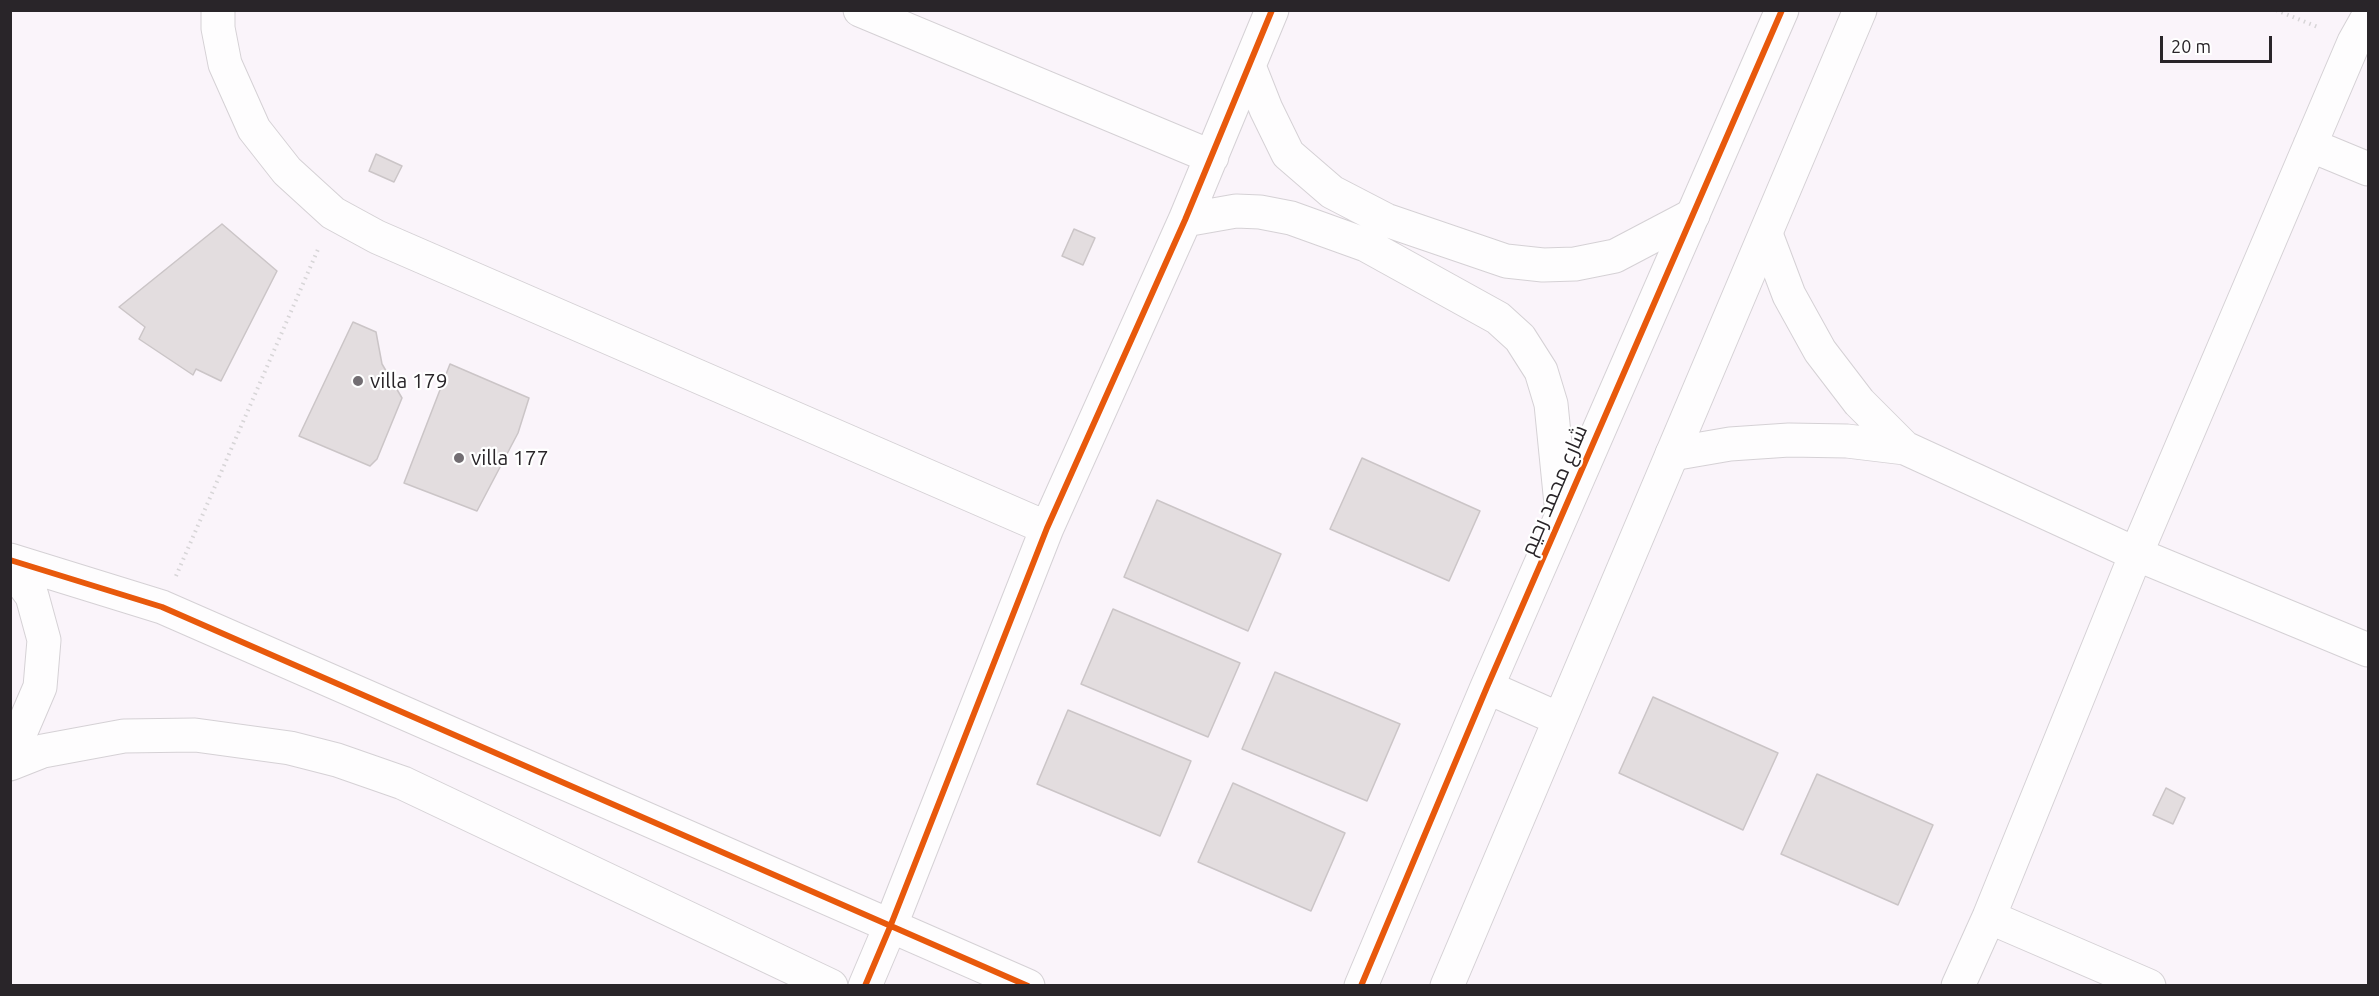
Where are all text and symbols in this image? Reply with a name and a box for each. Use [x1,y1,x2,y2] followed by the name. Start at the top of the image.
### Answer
[2163,24,2276,62] scale bar
[2171,36,2211,56] text: 20 m
[370,368,448,394] place label: villa 179
[351,374,365,388] marker: villa 179
[1515,421,1593,559] street label: شارع محمد رحيم
[471,445,549,471] place label: villa 177
[452,451,466,465] marker: villa 177

